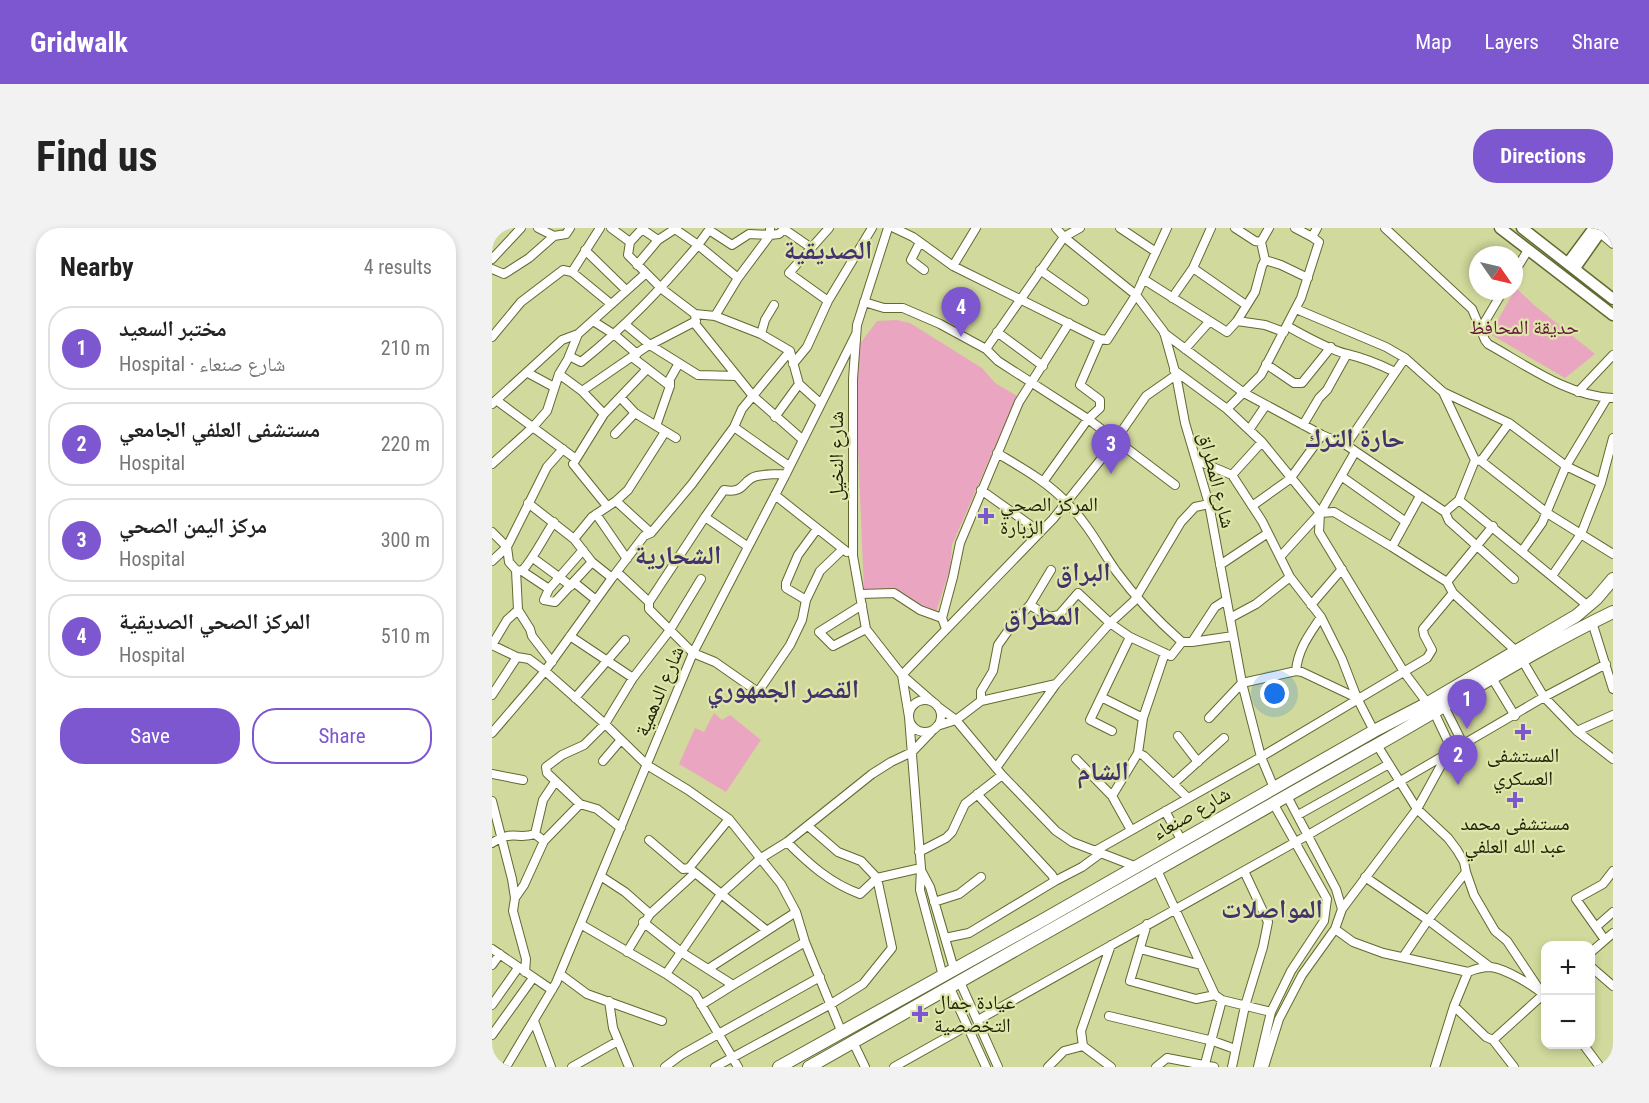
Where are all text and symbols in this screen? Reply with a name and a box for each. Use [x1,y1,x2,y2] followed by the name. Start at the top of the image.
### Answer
[30,26,128,59] text: Gridwalk
[1415,30,1452,54] text: Map
[1485,30,1539,54] text: Layers
[1572,30,1619,54] text: Share
[1473,129,1613,183] button: Directions
[36,132,157,181] text: Find us
[784,235,872,265] district label: الصديقية
[1469,246,1523,300] north arrow
[60,252,134,282] text: Nearby
[364,255,432,279] text: 4 results
[942,288,980,337] pin: 4
[1469,315,1579,339] park label: حديقة المحافظ
[119,316,227,341] text: مختبر السعيد
[76,336,87,360] text: 1
[381,336,430,360] text: 210 m
[119,352,285,376] text: Hospital · شارع صنعاء
[824,411,849,501] street label: شارع النخيل
[119,417,320,442] text: مستشفى العلفي الجامعي
[1305,423,1405,453] district label: حارة الترك
[1092,424,1130,474] pin: 3
[1193,429,1241,531] street label: شارع المطراق
[76,432,87,456] text: 2
[381,432,430,456] text: 220 m
[119,451,185,475] text: Hospital
[1000,492,1098,539] place label: المركز الصحي الزبارة
[977,507,995,525] marker: المركز الصحي الزبارة
[119,513,267,538] text: مركز اليمن الصحي
[76,528,87,552] text: 3
[381,528,430,552] text: 300 m
[635,540,721,570] district label: الشحارية
[119,547,185,571] text: Hospital
[1055,557,1111,588] district label: البراق
[1004,601,1080,632] district label: المطراق
[119,609,311,634] text: المركز الصحي الصديقية
[76,624,87,648] text: 4
[381,624,430,648] text: 510 m
[629,642,690,740] street label: شارع الدهمية
[119,643,185,667] text: Hospital
[707,674,859,709] district label: القصر الجمهوري
[1260,679,1289,708] your location
[1448,680,1486,729] pin: 1
[60,708,240,764] button: Save
[252,708,432,764] button: Share
[1514,723,1532,741] marker: المستشفى العسكري
[1438,736,1478,785] pin: 2
[1487,743,1559,794] place label: المستشفى العسكري
[1077,756,1129,789] district label: الشام
[1148,781,1235,846] street label: شارع صنعاء
[1506,791,1524,809] marker: مستشفى محمد عبد الله العلفي
[1460,811,1570,862] place label: مستشفى محمد عبد الله العلفي
[1221,894,1323,924] district label: المواصلات
[1541,941,1595,1049] map controls
[1541,941,1595,995] button: +
[934,990,1015,1037] place label: عيادة جمال التخصصية
[1541,995,1595,1049] button: −
[911,1005,929,1023] marker: عيادة جمال التخصصية

